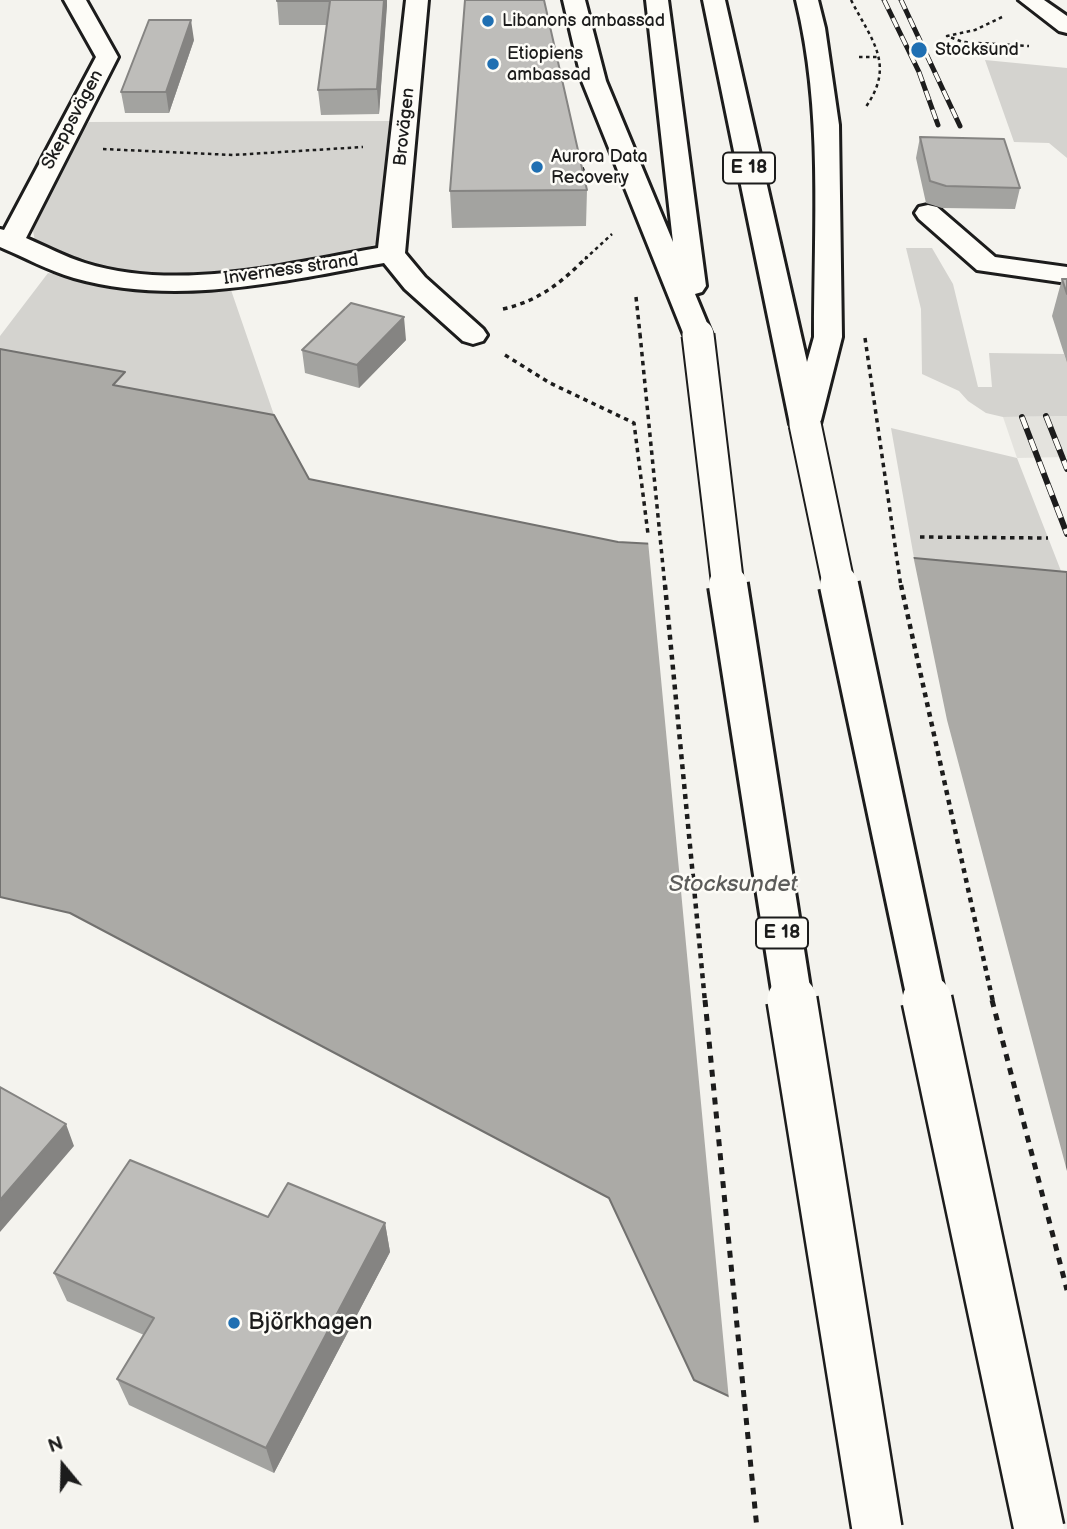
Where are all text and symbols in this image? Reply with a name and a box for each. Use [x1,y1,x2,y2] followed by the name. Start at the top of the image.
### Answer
[502,10,665,32] place label: Libanons ambassad
[480,13,496,29] marker: Libanons ambassad
[935,39,1019,61] place label: Stocksund
[909,40,929,60] marker: Stocksund
[507,43,591,86] place label: Etiopiens ambassad
[485,56,501,72] marker: Etiopiens ambassad
[38,66,108,174] street label: Skeppsvägen
[390,87,420,167] street label: Brovägen
[551,146,648,188] place label: Aurora Data Recovery
[723,152,775,184] road number: E 18
[529,159,545,175] marker: Aurora Data Recovery
[222,250,360,290] street label: Inverness strand
[668,871,798,899] water label: Stocksundet
[756,917,808,948] road number: E 18
[248,1309,373,1337] place label: Björkhagen
[226,1315,242,1331] marker: Björkhagen
[28,1431,98,1501] north arrow
[46,1432,66,1459] text: N

